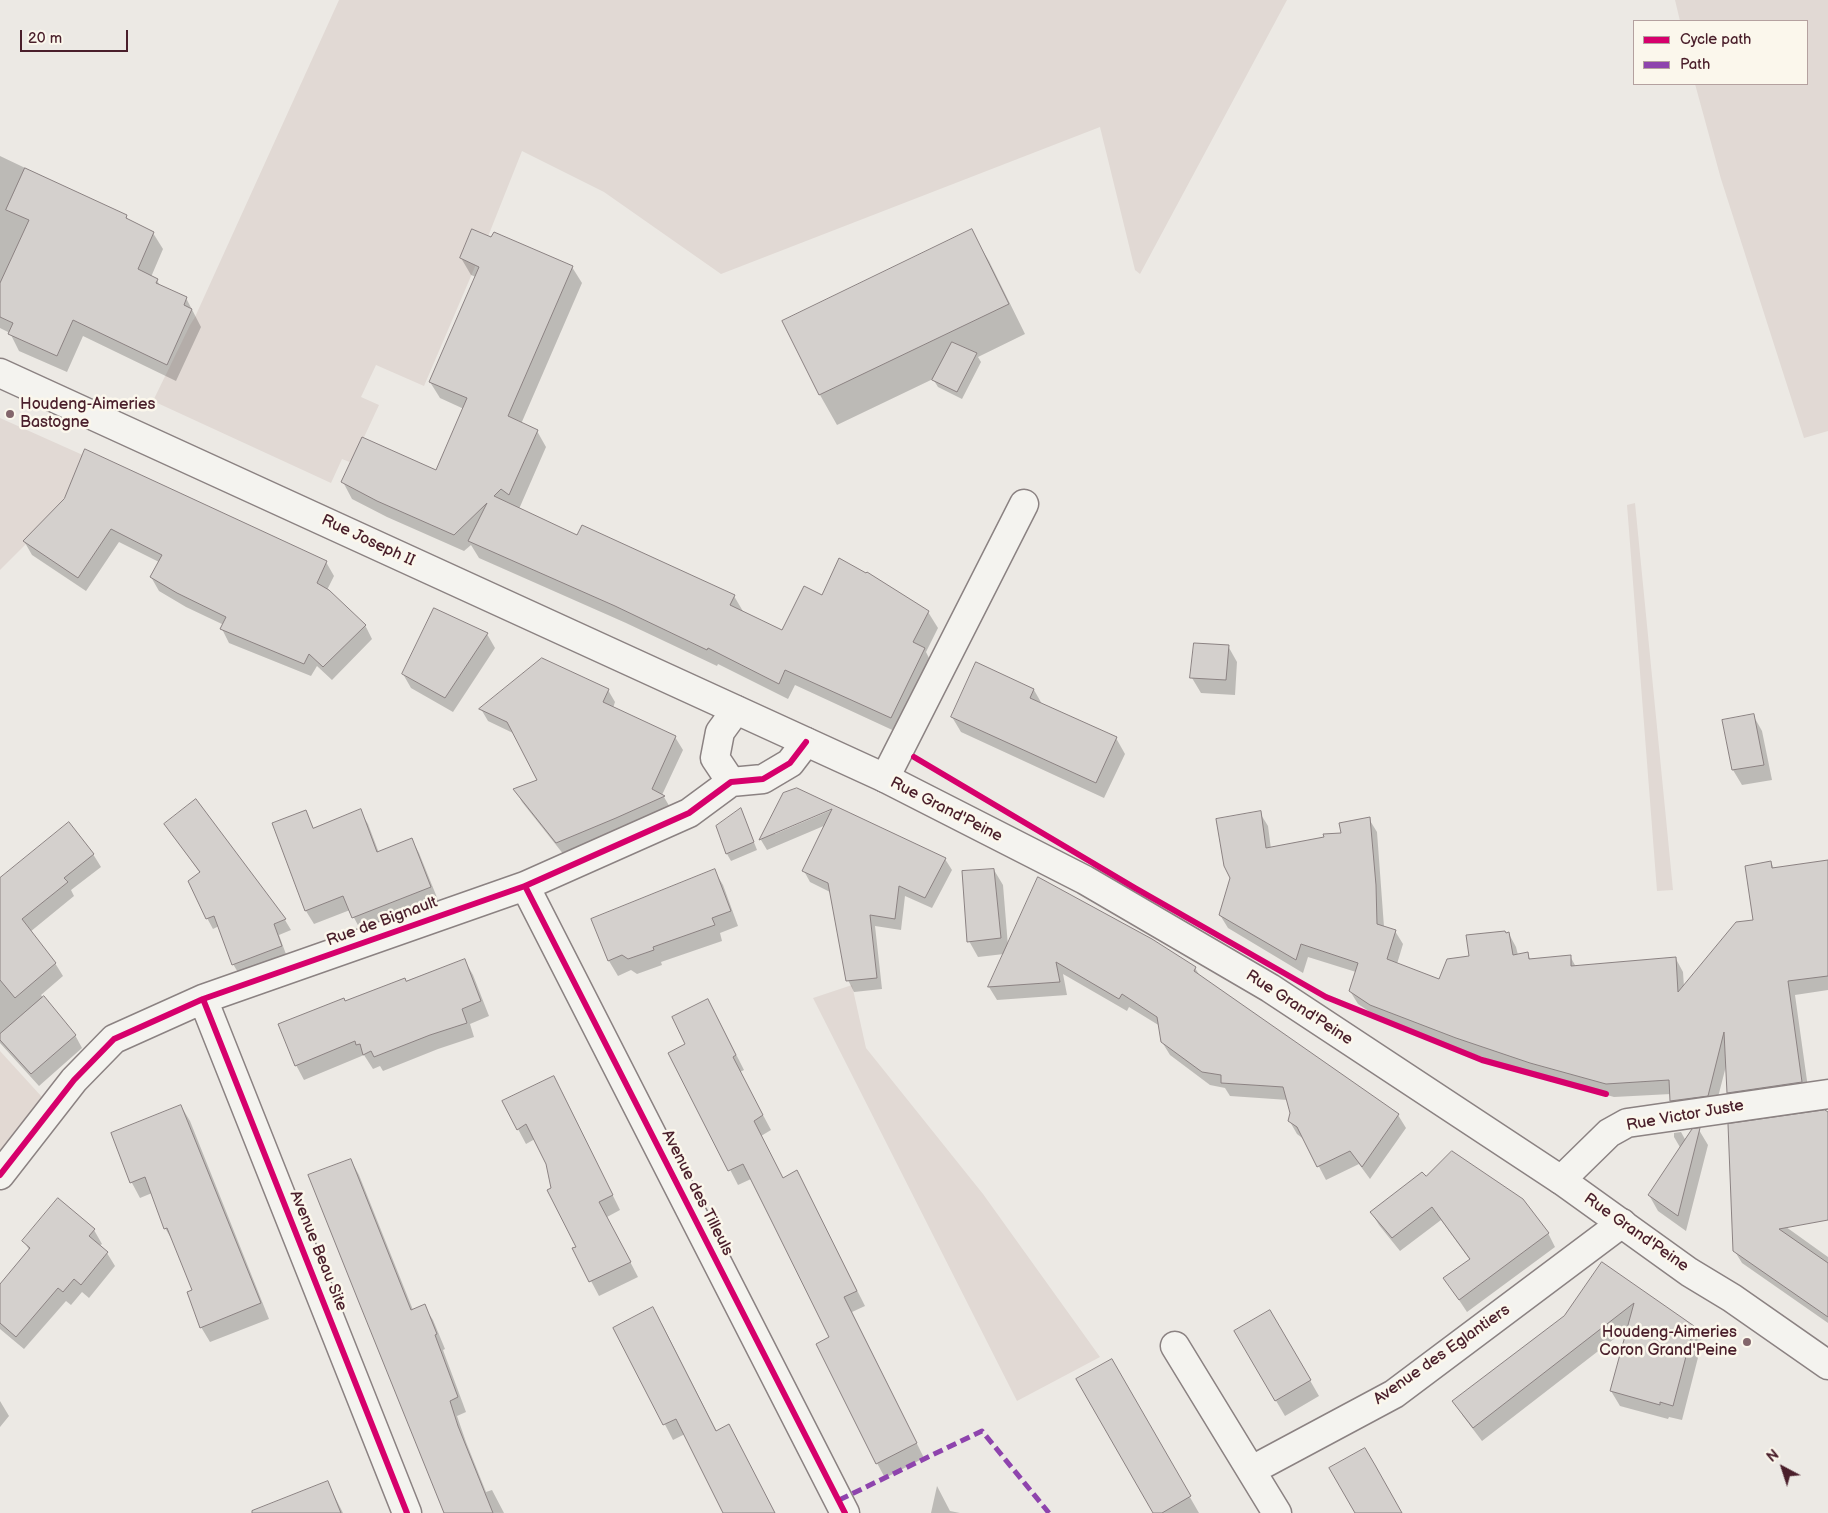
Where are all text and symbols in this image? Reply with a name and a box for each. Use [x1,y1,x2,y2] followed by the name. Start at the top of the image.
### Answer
[22,20,130,52] scale bar
[1633,20,1808,85] legend
[28,29,62,48] text: 20 m
[1680,30,1751,49] text: Cycle path
[1680,55,1710,74] text: Path
[20,395,155,433] place label: Houdeng-Aimeries Bastogne
[4,408,16,420] marker: Houdeng-Aimeries Bastogne
[318,511,418,571] street label: Rue Joseph II
[887,773,1005,847] street label: Rue Grand'Peine
[324,893,440,951] street label: Rue de Bignault
[1242,966,1356,1050] street label: Rue Grand'Peine
[1625,1096,1745,1136] street label: Rue Victor Juste
[657,1127,737,1259] street label: Avenue des Tilleuls
[285,1188,351,1314] street label: Avenue Beau Site
[1580,1190,1692,1276] street label: Rue Grand'Peine
[1370,1301,1514,1409] street label: Avenue des Eglantiers
[1599,1323,1737,1361] place label: Houdeng-Aimeries Coron Grand'Peine
[1741,1336,1753,1348] marker: Houdeng-Aimeries Coron Grand'Peine
[1758,1443,1808,1493] north arrow
[1764,1446,1783,1466] text: N

